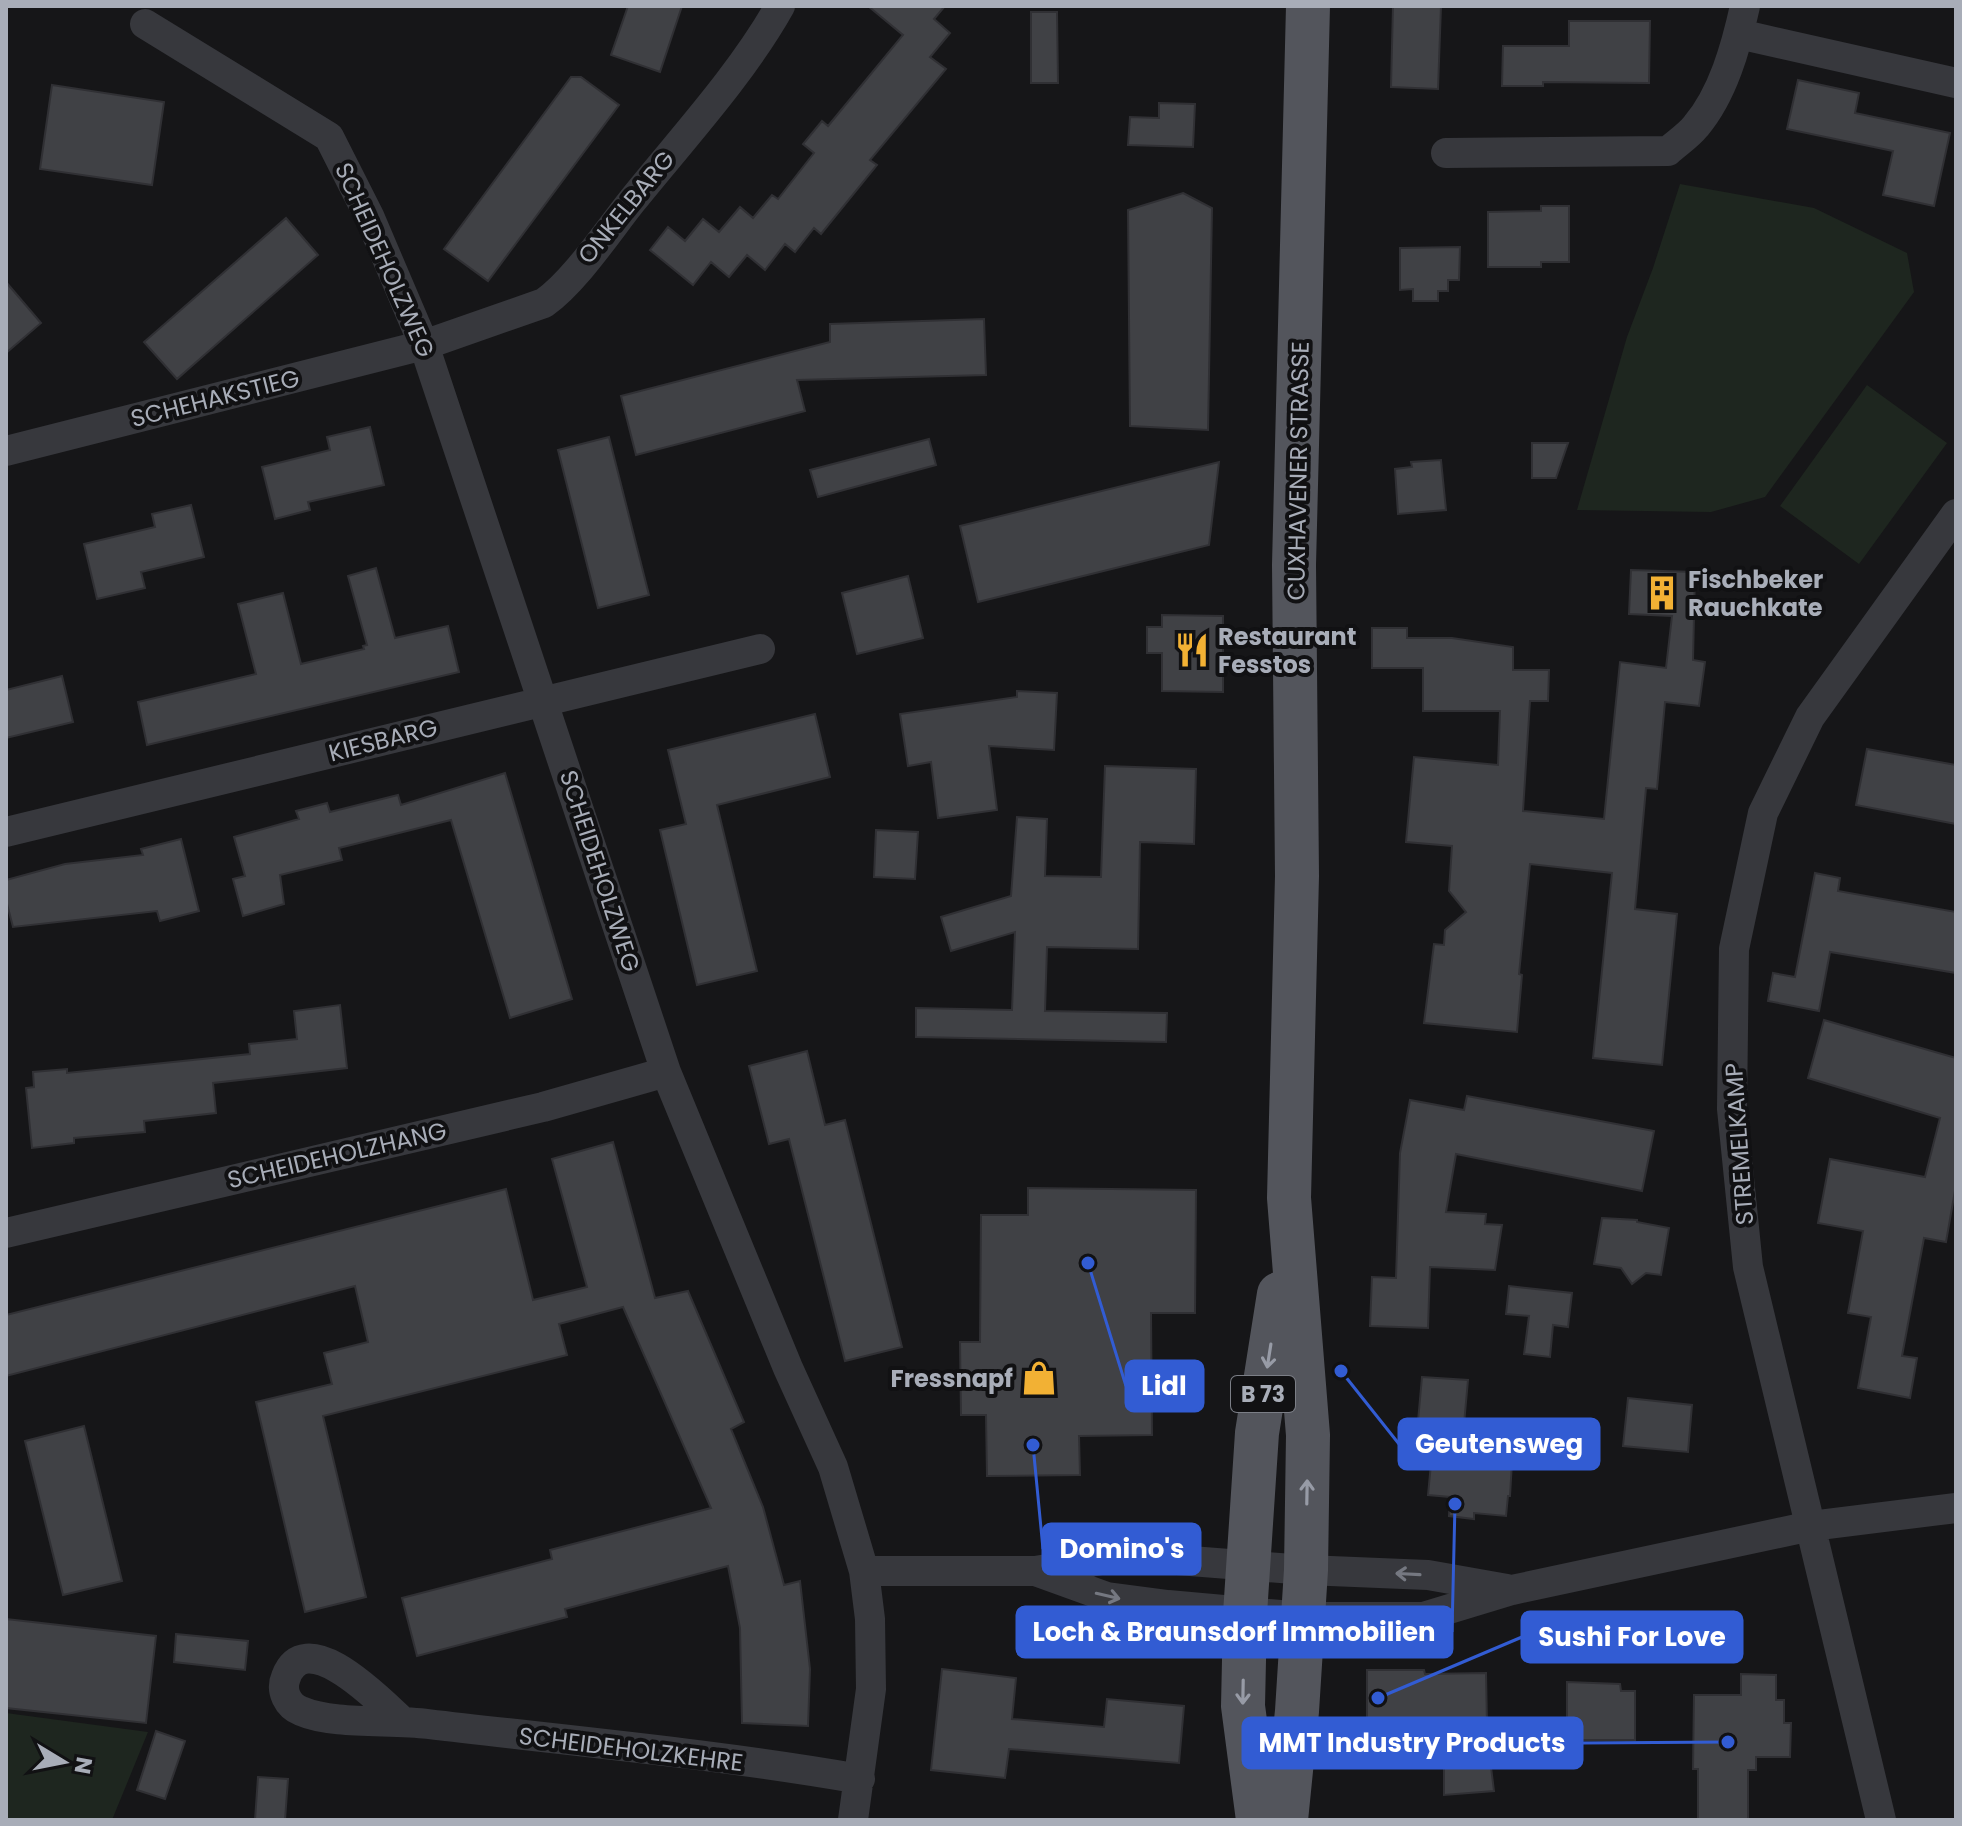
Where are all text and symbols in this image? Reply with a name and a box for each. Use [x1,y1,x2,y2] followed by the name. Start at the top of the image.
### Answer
[570,143,682,271] street label: ONKELBARG
[327,157,443,363] street label: SCHEIDEHOLZWEG
[1279,341,1317,601] street label: CUXHAVENER STRASSE
[127,361,303,435] street label: SCHEHAKSTIEG
[1688,563,1823,624] place label: Fischbeker Rauchkate
[1643,574,1681,612] building icon: Fischbeker Rauchkate
[1218,620,1357,681] place label: Restaurant Fesstos
[1173,631,1211,669] restaurant icon: Restaurant Fesstos
[325,711,441,769] street label: KIESBARG
[552,766,648,976] street label: SCHEIDEHOLZWEG
[1717,1062,1761,1226] street label: STREMELKAMP
[224,1114,450,1196] street label: SCHEIDEHOLZHANG
[1261,1343,1276,1369] one-way arrow
[1020,1359,1058,1397] shop icon: Fressnapf
[1126,1361,1203,1411] callout: Lidl
[891,1362,1013,1395] place label: Fressnapf
[1141,1368,1187,1404] text: Lidl
[1231,1376,1295,1412] road number: B 73
[1399,1419,1599,1469] callout: Geutensweg
[1415,1426,1583,1462] text: Geutensweg
[1299,1479,1315,1506] one-way arrow
[1043,1524,1200,1574] callout: Domino's
[1059,1531,1185,1567] text: Domino's
[1395,1566,1422,1581] one-way arrow
[1095,1589,1121,1604] one-way arrow
[1017,1607,1452,1657] callout: Loch & Braunsdorf Immobilien
[1522,1612,1742,1662] callout: Sushi For Love
[1032,1614,1436,1650] text: Loch & Braunsdorf Immobilien
[1538,1619,1726,1655] text: Sushi For Love
[1235,1678,1251,1705] one-way arrow
[1243,1718,1582,1768] callout: MMT Industry Products
[517,1719,745,1779] street label: SCHEIDEHOLZKEHRE
[24,1722,104,1802] north arrow
[1258,1725,1566,1761] text: MMT Industry Products
[67,1755,100,1776] text: N

